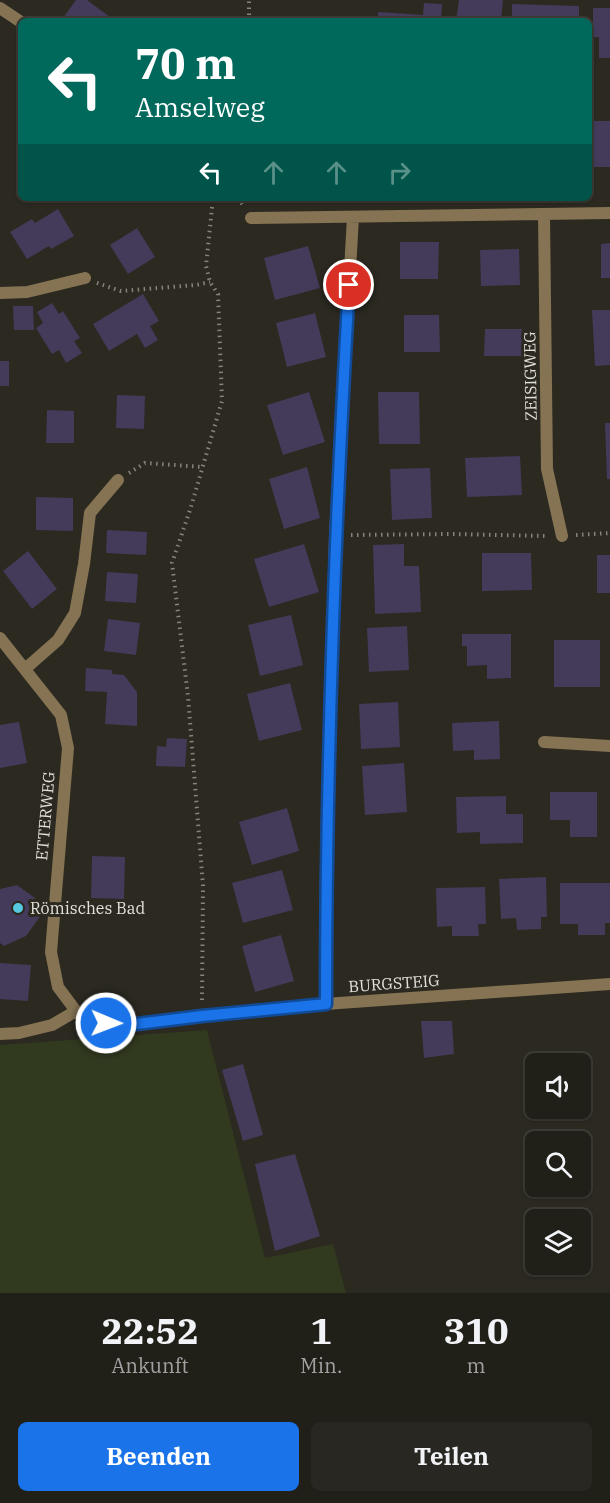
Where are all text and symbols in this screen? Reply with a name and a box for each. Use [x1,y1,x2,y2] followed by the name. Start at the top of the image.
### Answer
[135,36,236,91] text: 70 m
[36,42,114,120] icon: left
[135,89,265,124] text: Amselweg
[194,156,227,189] icon: left
[257,156,290,189] icon: ahead
[320,156,353,189] icon: ahead
[383,156,416,189] icon: right
[323,259,374,310] pin
[332,268,365,301] icon: arrive
[519,331,541,421] street label: ZEISIGWEG
[31,771,59,861] street label: ETTERWEG
[30,898,145,918] place label: Römisches Bad
[11,901,25,915] marker: Römisches Bad
[348,970,440,996] street label: BURGSTEIG
[74,991,138,1055] position arrow
[525,1053,591,1275] map controls
[525,1053,591,1119] button: sound
[525,1131,591,1197] button: search
[525,1209,591,1275] button: layers
[101,1307,199,1354] text: 22:52
[310,1307,332,1354] text: 1
[444,1307,509,1354] text: 310
[112,1352,189,1379] text: Ankunft
[300,1352,342,1379] text: Min.
[467,1352,486,1379] text: m
[18,1422,299,1491] button: Beenden
[311,1422,592,1491] button: Teilen

